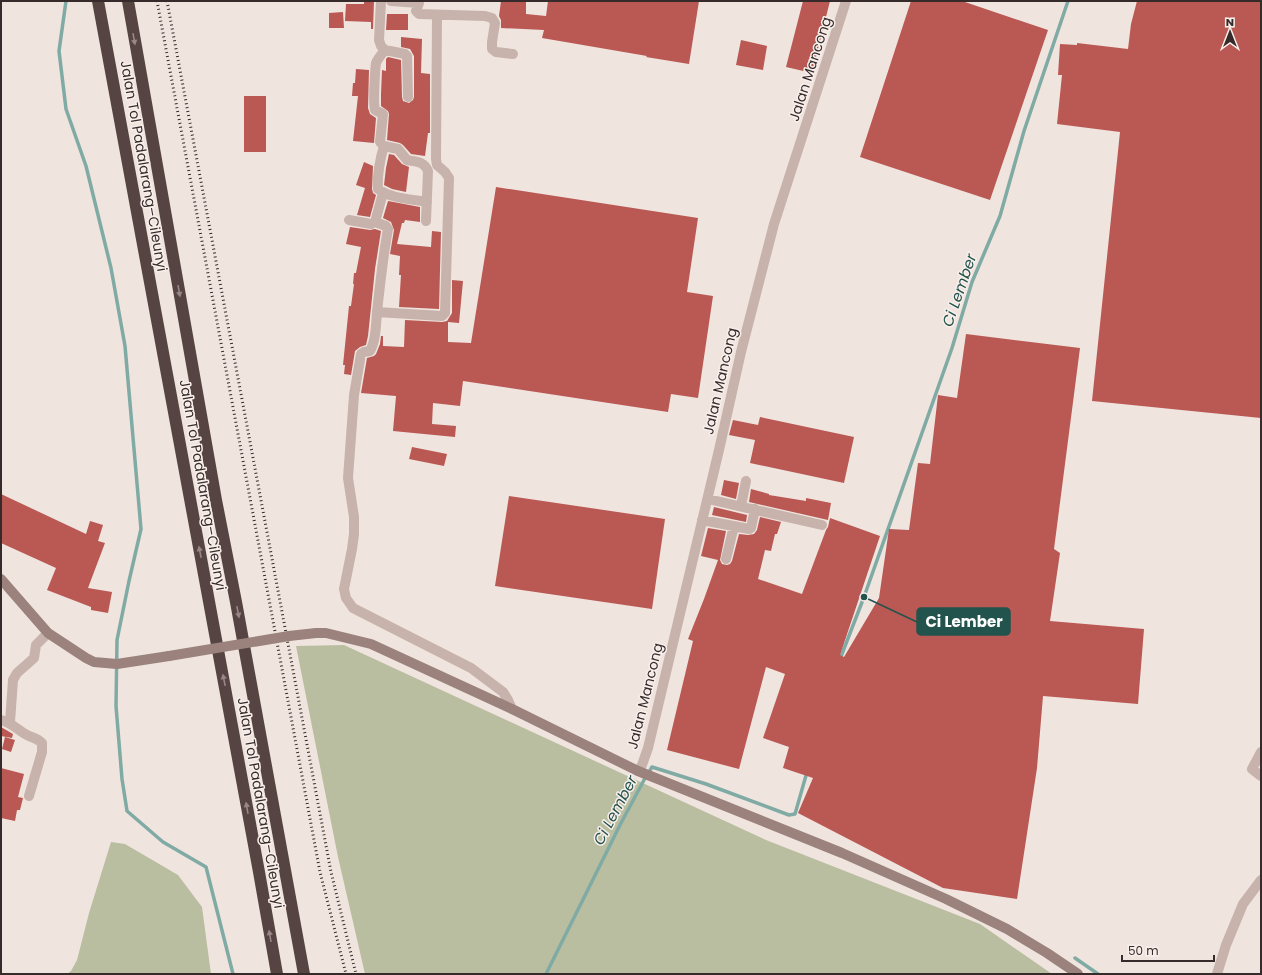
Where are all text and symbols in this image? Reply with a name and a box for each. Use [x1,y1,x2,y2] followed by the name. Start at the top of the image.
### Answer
[1210,12,1250,52] north arrow
[784,14,836,124] street label: Jalan Mancong
[1226,14,1234,30] text: N
[131,33,137,46] one-way arrow
[116,59,172,273] street label: Jalan Tol Padalarang–Cileunyi
[937,250,981,329] water label: Ci Lember
[176,285,182,298] one-way arrow
[698,326,742,436] street label: Jalan Mancong
[175,378,231,592] street label: Jalan Tol Padalarang–Cileunyi
[196,546,202,558] one-way arrow
[235,606,241,618] one-way arrow
[917,608,1010,635] callout: Ci Lember
[925,611,1003,632] text: Ci Lember
[622,641,668,751] street label: Jalan Mancong
[220,674,226,686] one-way arrow
[233,696,289,910] street label: Jalan Tol Padalarang–Cileunyi
[588,771,642,848] water label: Ci Lember
[244,801,250,814] one-way arrow
[267,929,273,942] one-way arrow
[1122,937,1214,963] scale bar
[1128,942,1159,959] text: 50 m

